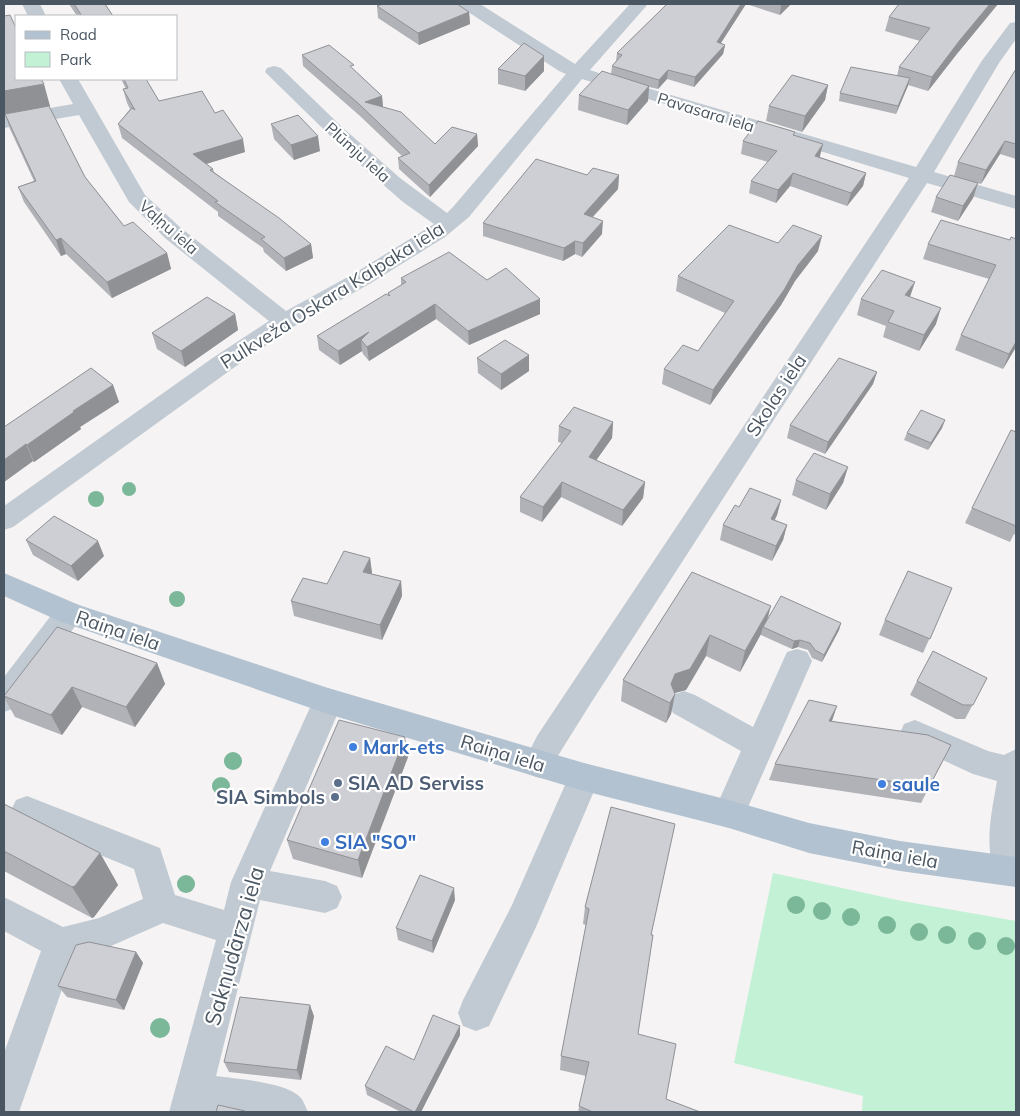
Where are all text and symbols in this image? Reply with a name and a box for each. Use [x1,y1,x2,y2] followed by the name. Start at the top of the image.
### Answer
[15,15,178,80] legend
[60,25,97,44] text: Road
[60,50,92,69] text: Park
[655,88,757,136] street label: Pavasara iela
[321,118,395,186] street label: Plūmju iela
[135,196,203,258] street label: Vaļņu iela
[216,216,448,374] street label: Pulkveža Oskara Kalpaka iela
[741,349,811,441] street label: Skolas iela
[72,604,163,657] street label: Raiņa iela
[457,729,548,778] street label: Raiņa iela
[363,735,444,759] place label: Mark-ets
[347,741,359,753] marker: Mark-ets
[348,771,484,795] place label: SIA AD Serviss
[892,772,940,796] place label: saule
[332,777,344,789] marker: SIA AD Serviss
[876,778,888,790] marker: saule
[216,785,325,809] place label: SIA Simbols
[329,791,341,803] marker: SIA Simbols
[335,830,416,854] place label: SIA "SO"
[850,835,940,874] street label: Raiņa iela
[319,836,331,848] marker: SIA "SO"
[198,863,271,1029] street label: Sakņudārza iela

